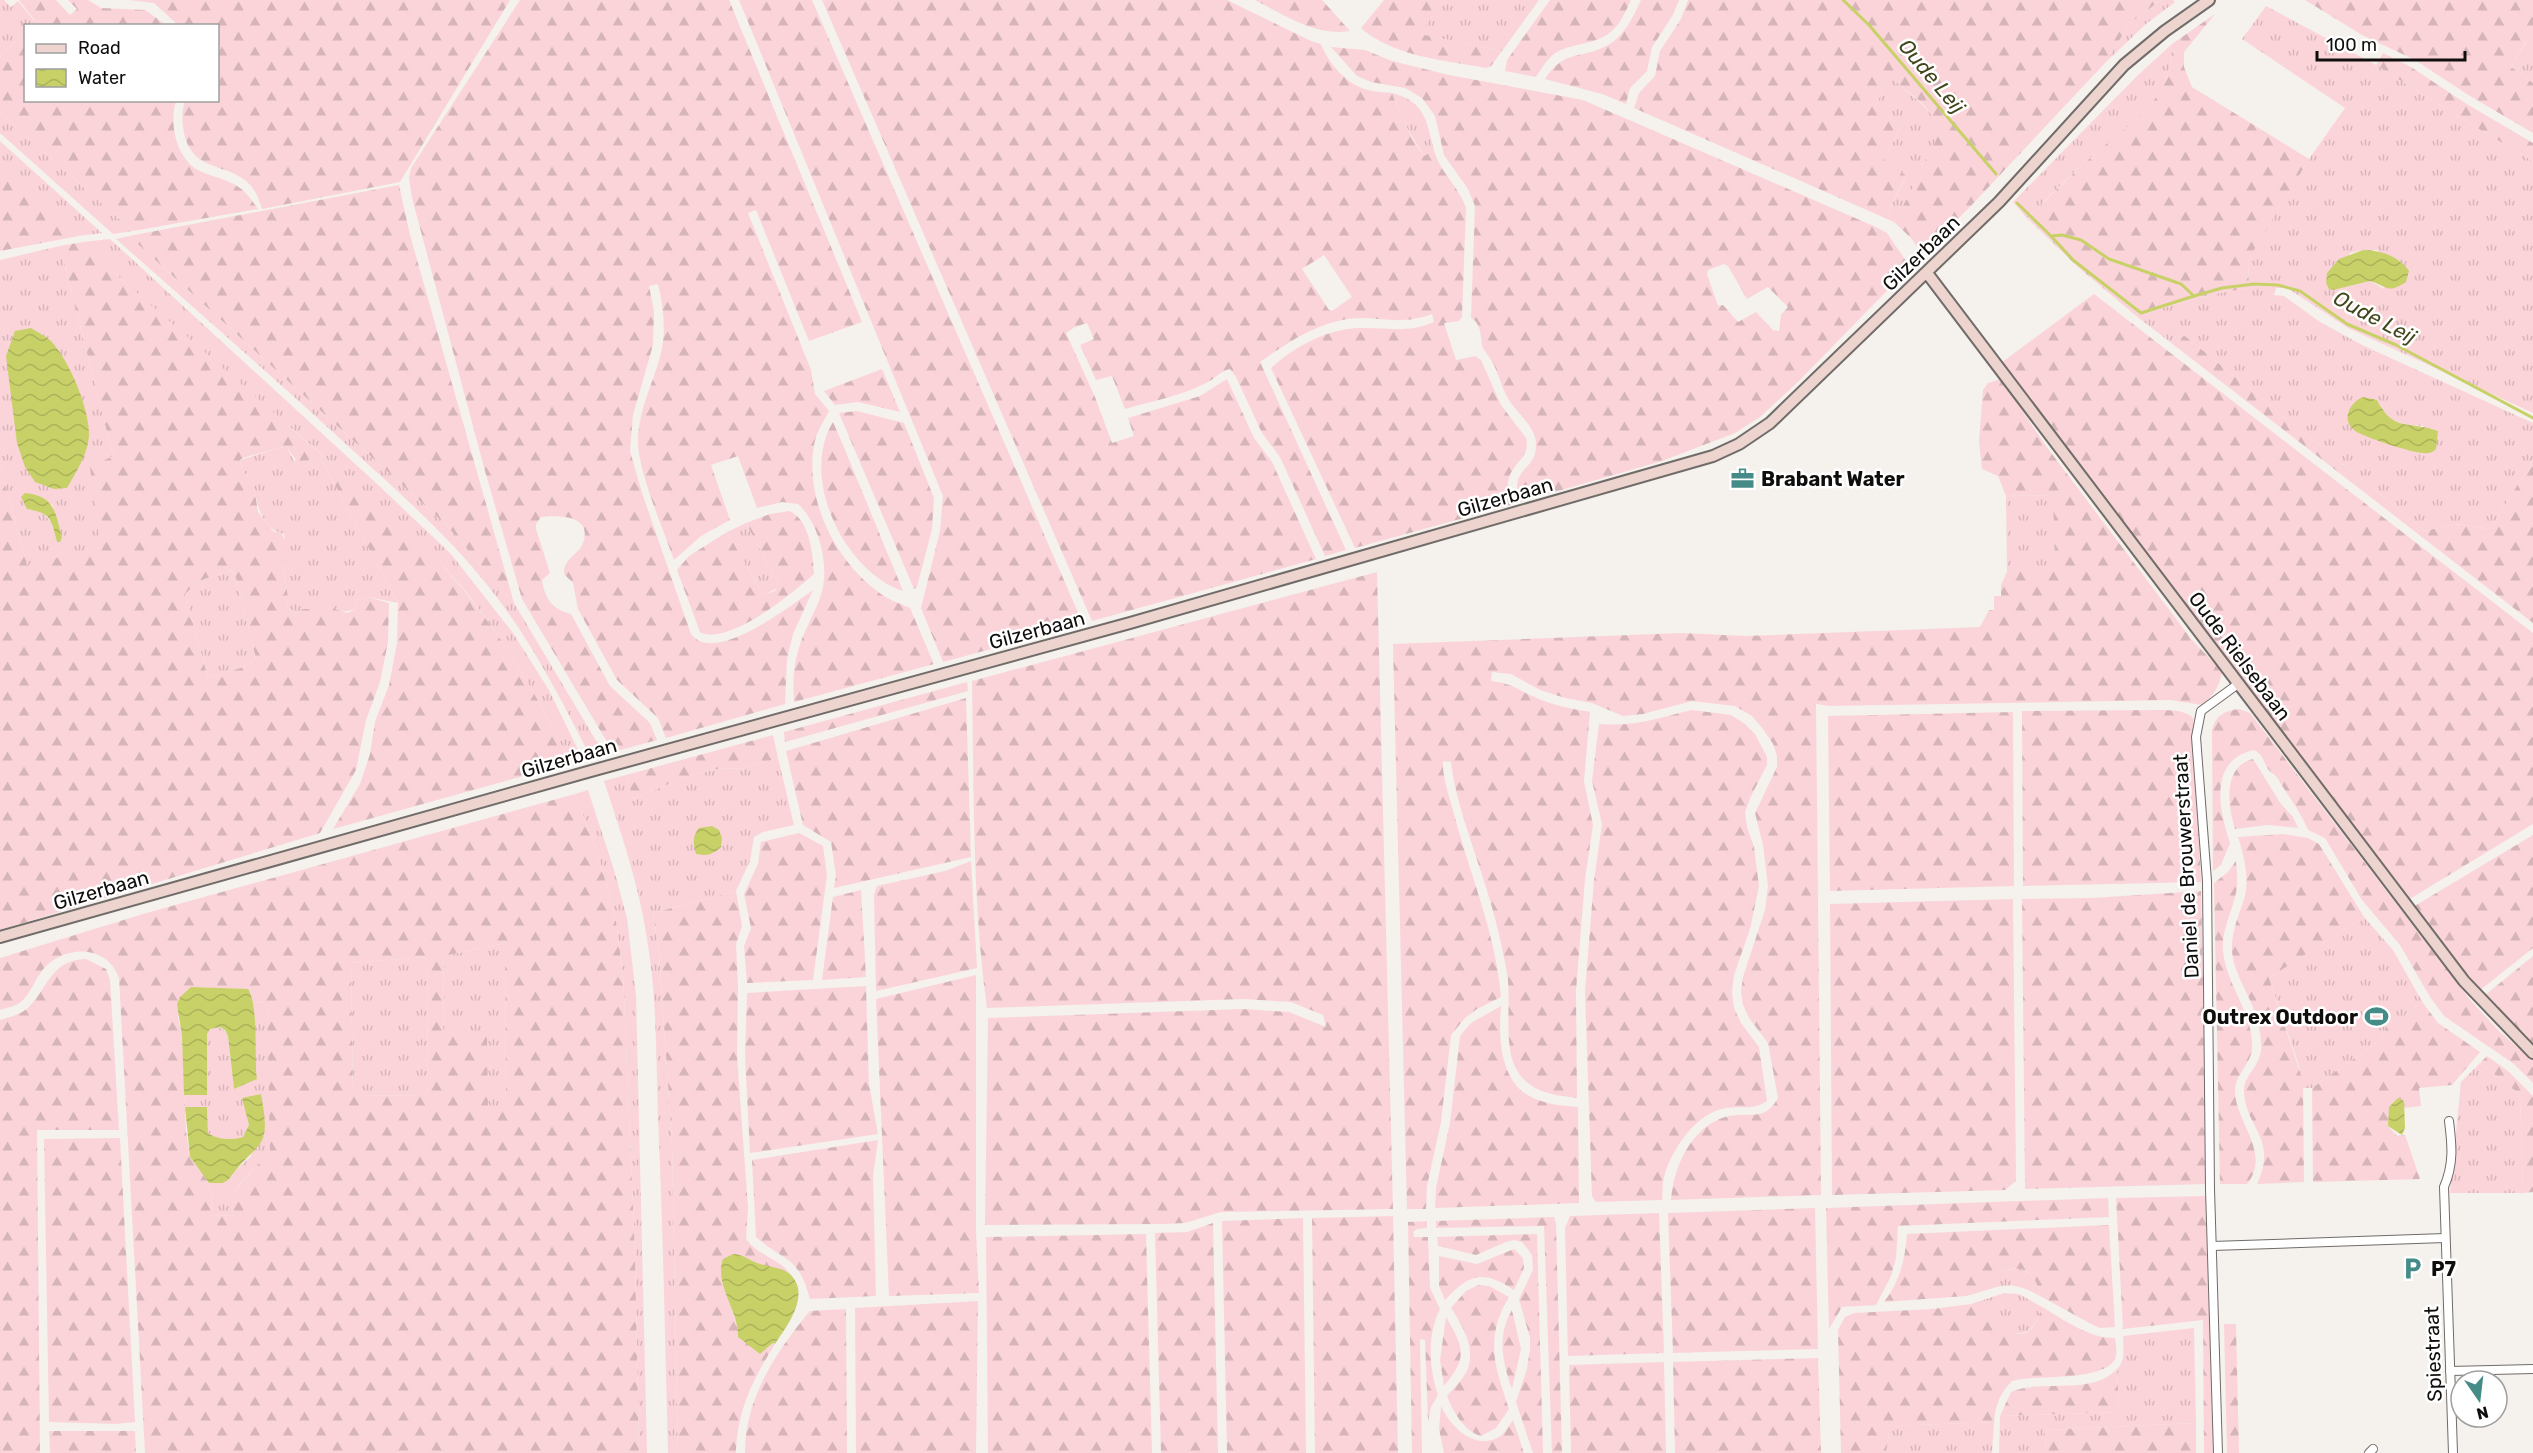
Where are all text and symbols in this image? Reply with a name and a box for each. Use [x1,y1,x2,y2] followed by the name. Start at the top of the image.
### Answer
[24,24,219,102] legend
[2317,24,2466,62] scale bar
[1894,34,1971,119] water label: Oude Leij
[2326,34,2377,56] text: 100 m
[78,37,121,59] text: Road
[78,67,126,89] text: Water
[1877,210,1965,296] street label: Gilzerbaan
[2329,285,2421,349] water label: Oude Leij
[1730,466,1756,492] office icon: Brabant Water
[1761,467,1905,491] place label: Brabant Water
[1454,472,1556,522] street label: Gilzerbaan
[2184,587,2296,725] street label: Oude Rielsebaan
[986,606,1088,654] street label: Gilzerbaan
[518,733,620,783] street label: Gilzerbaan
[2168,753,2204,979] street label: Daniel de Brouwerstraat
[50,865,152,915] street label: Gilzerbaan
[2363,1004,2389,1030] sports icon: Outrex Outdoor
[2203,1005,2358,1029] place label: Outrex Outdoor
[2400,1256,2426,1282] parking icon: P7
[2431,1257,2456,1281] place label: P7
[2419,1306,2447,1402] street label: Spiestraat
[2449,1369,2509,1429] north arrow
[2475,1402,2490,1424] text: N

